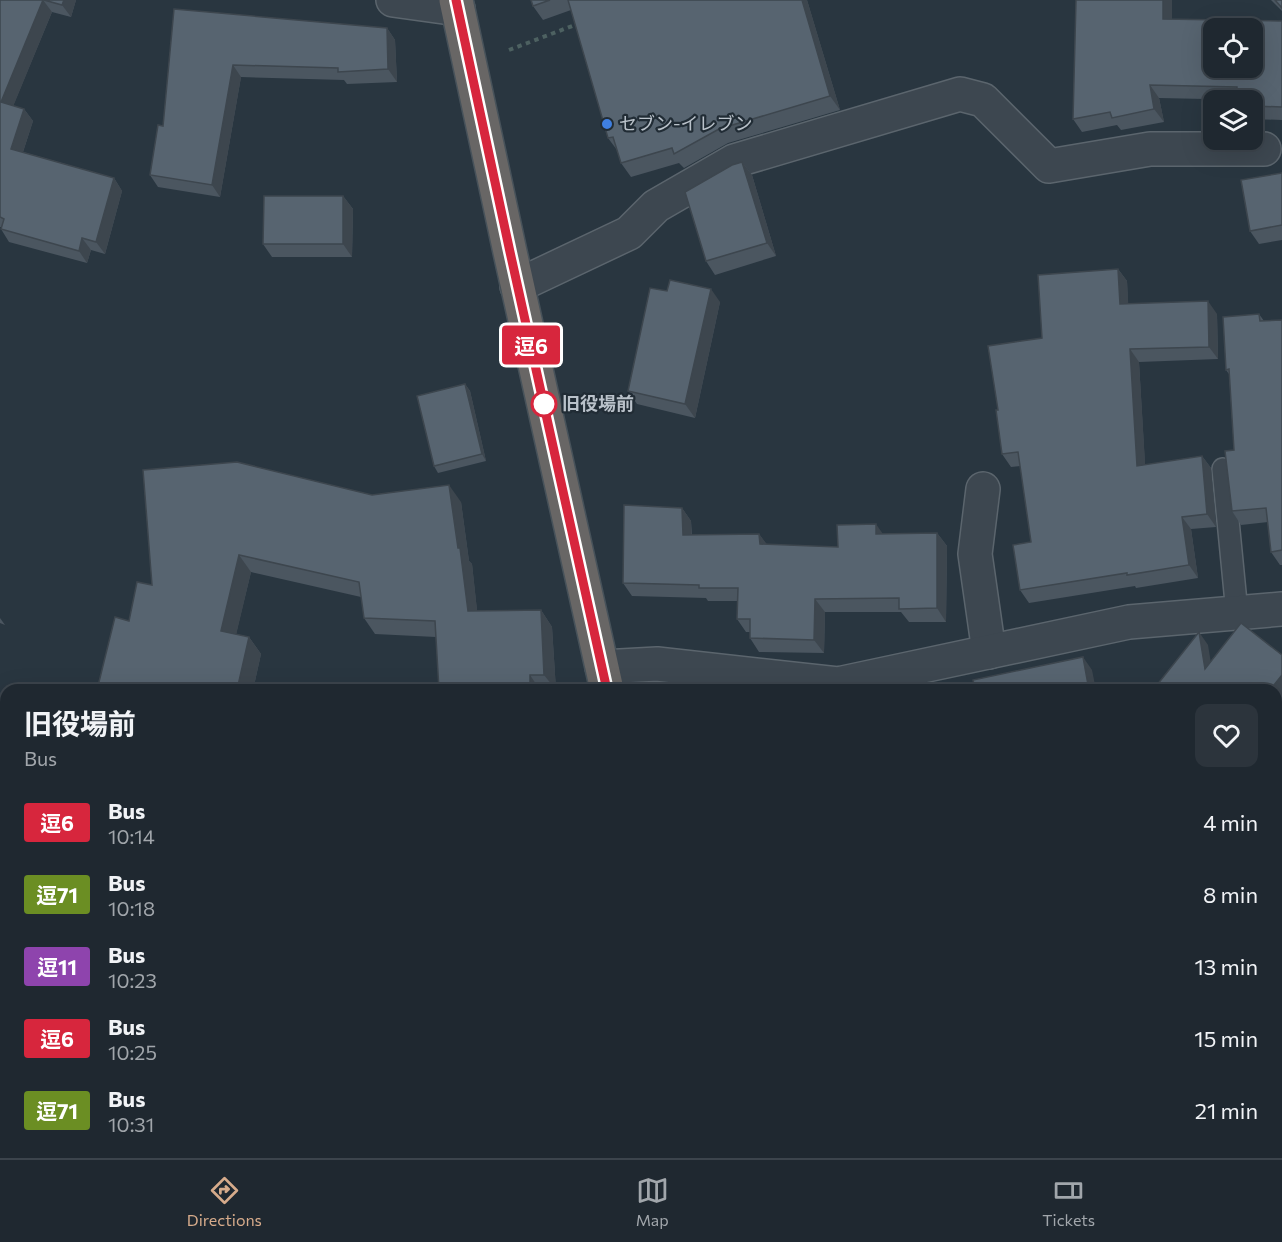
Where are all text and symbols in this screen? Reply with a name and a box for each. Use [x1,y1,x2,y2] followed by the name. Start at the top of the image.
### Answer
[1203,18,1263,150] map controls
[1203,18,1263,78] button: locate
[1203,90,1263,150] button: layers
[619,112,753,134] place label: セブン-イレブン
[600,117,614,131] marker: セブン-イレブン
[504,326,558,364] line badge: 逗6
[514,333,548,358] text: 逗6
[531,391,557,417] marker: 旧役場前
[562,392,634,414] place label: 旧役場前
[1195,704,1258,767] button: heart
[24,706,136,740] text: 旧役場前
[24,746,57,770] text: Bus
[108,797,145,824] text: Bus
[1203,809,1258,836] text: 4 min
[40,810,74,835] text: 逗6
[108,824,155,848] text: 10:14
[108,869,145,896] text: Bus
[1203,881,1258,908] text: 8 min
[36,882,78,907] text: 逗71
[108,896,155,920] text: 10:18
[108,941,145,968] text: Bus
[1194,953,1258,980] text: 13 min
[37,954,77,979] text: 逗11
[108,968,157,992] text: 10:23
[108,1013,145,1040] text: Bus
[1194,1025,1258,1052] text: 15 min
[40,1026,74,1051] text: 逗6
[108,1040,157,1064] text: 10:25
[108,1085,145,1112] text: Bus
[1195,1097,1258,1124] text: 21 min
[36,1098,78,1123] text: 逗71
[108,1112,154,1136] text: 10:31
[187,1174,262,1229] tab: Directions
[636,1174,669,1229] tab: Map
[1042,1174,1095,1229] tab: Tickets

